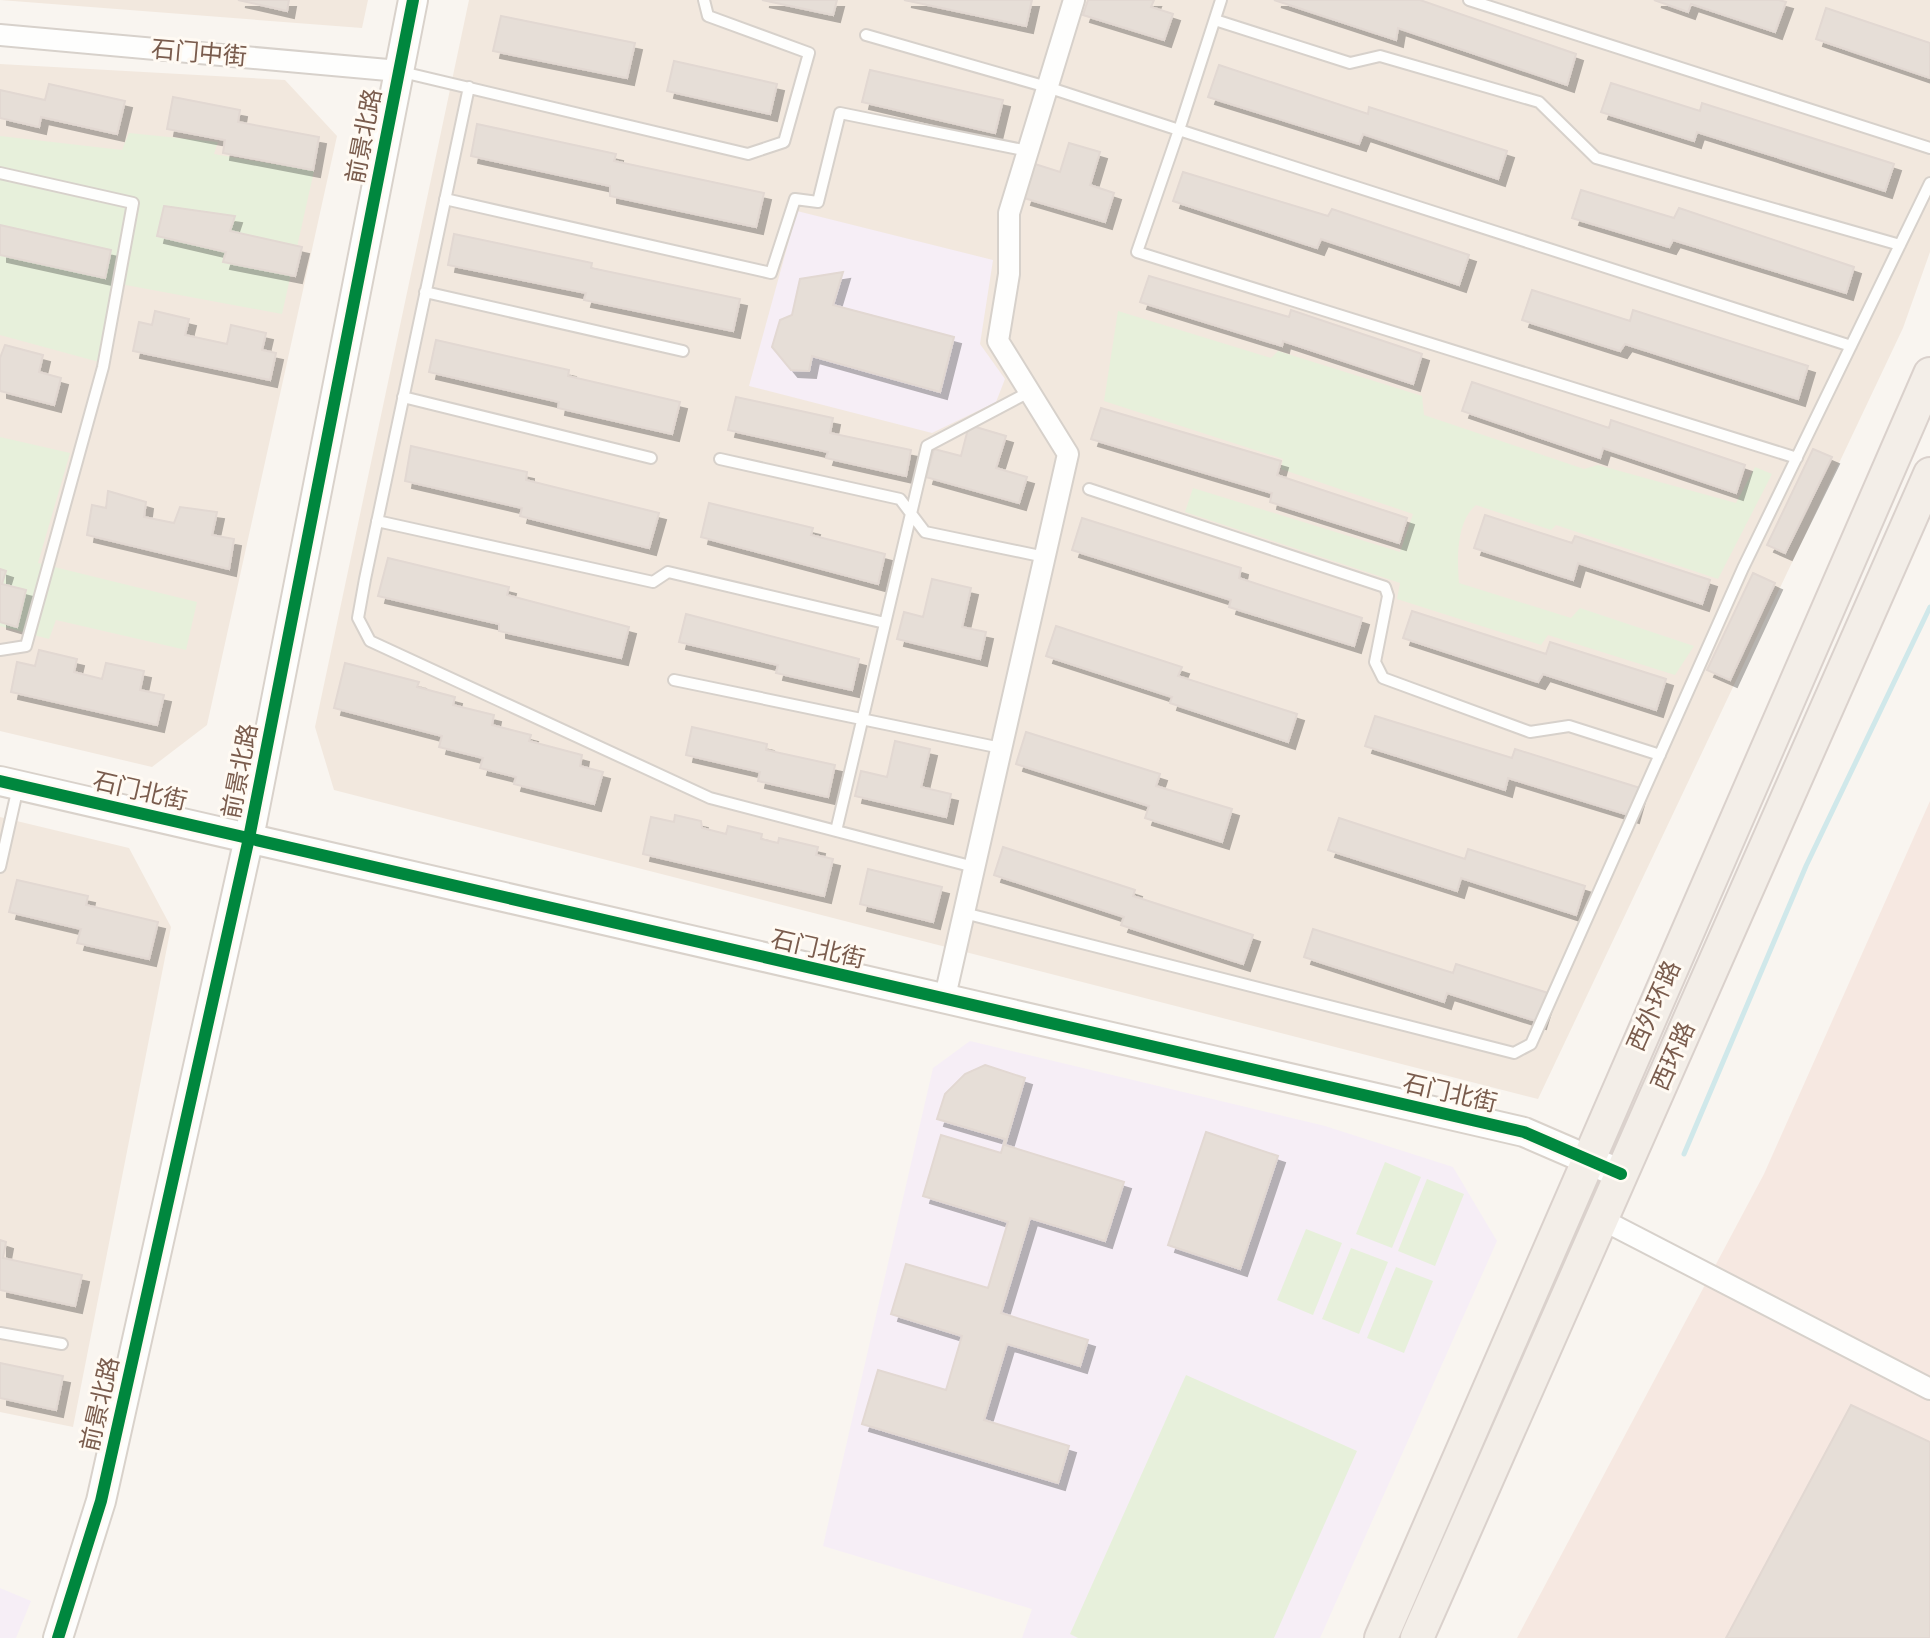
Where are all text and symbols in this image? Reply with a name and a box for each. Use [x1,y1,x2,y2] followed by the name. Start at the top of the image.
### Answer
[150,35,248,71] street label: 石门中街
[341,86,387,186] street label: 前景北路
[217,721,263,821] street label: 前景北路
[90,767,190,815] street label: 石门北街
[768,925,868,973] street label: 石门北街
[1622,956,1686,1056] street label: 西外环路
[1646,1017,1700,1095] street label: 西环路
[1400,1069,1500,1117] street label: 石门北街
[76,1354,124,1454] street label: 前景北路

